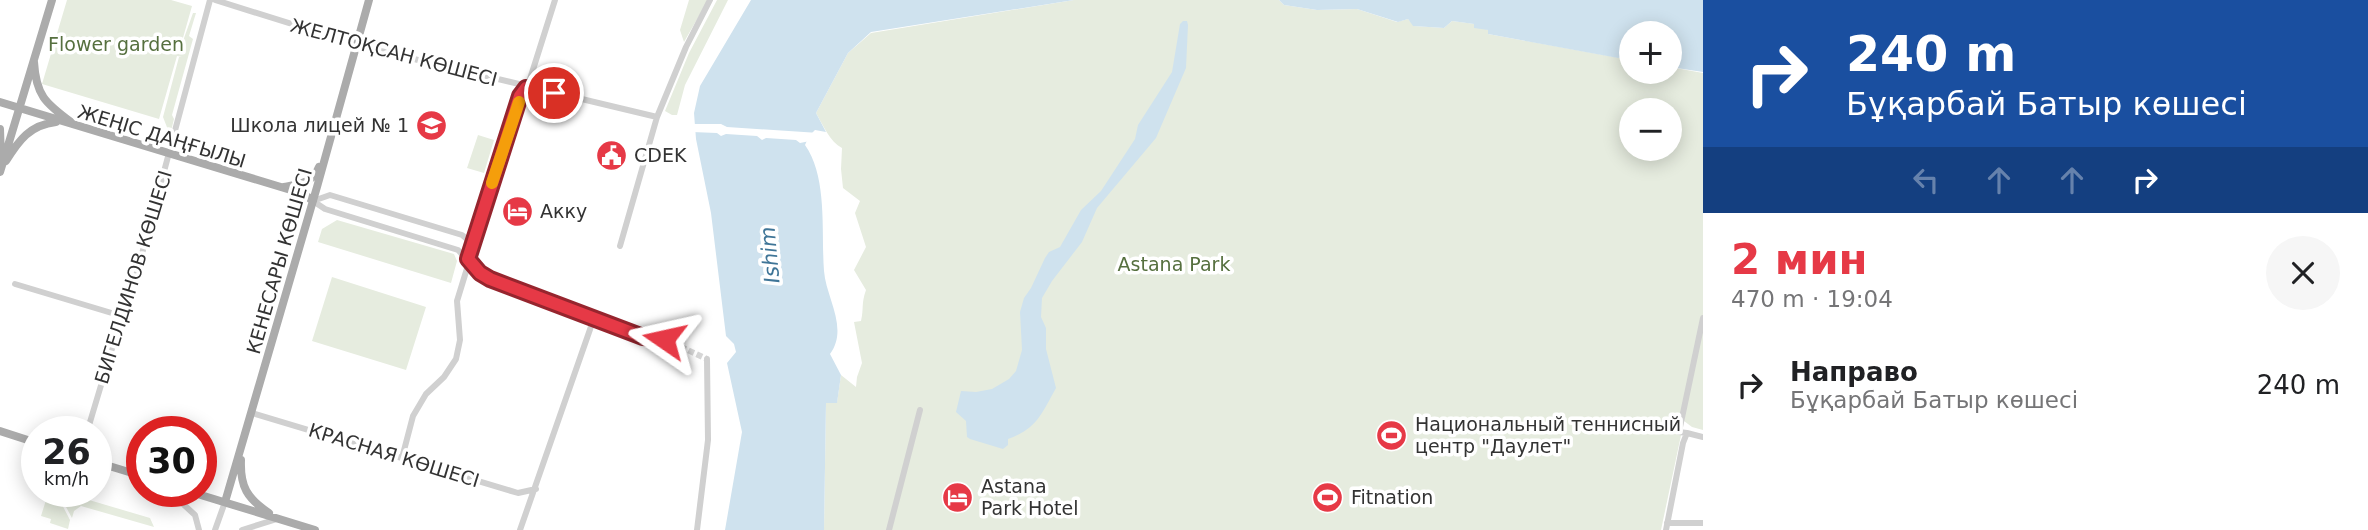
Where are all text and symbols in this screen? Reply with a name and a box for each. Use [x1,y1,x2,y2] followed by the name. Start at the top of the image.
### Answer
[288,14,500,90] street label: ЖЕЛТОҚСАН КӨШЕСІ
[1619,21,1682,161] map controls
[1619,21,1682,84] button: +
[1846,26,2016,83] text: 240 m
[1731,28,1822,119] icon: right
[48,33,184,55] park label: Flower garden
[524,63,584,123] pin
[535,74,573,112] icon: arrive
[1846,85,2247,123] text: Бұқарбай Батыр көшесі
[1619,98,1682,161] button: −
[75,100,249,172] street label: ЖЕҢІС ДАҢҒЫЛЫ
[415,108,449,142] school or university icon: Школа лицей № 1
[230,114,409,136] place label: Школа лицей № 1
[594,138,628,172] public building icon: CDEK
[634,144,687,166] place label: CDEK
[1907,161,1945,199] icon: left
[1980,161,2018,199] icon: ahead
[2053,161,2091,199] icon: ahead
[2126,161,2164,199] icon: right
[242,166,316,356] street label: КЕНЕСАРЫ КӨШЕСІ
[90,168,176,386] street label: БИГЕЛДИНОВ КӨШЕСІ
[500,194,534,228] hotel icon: Акку
[540,200,587,222] place label: Акку
[756,226,784,284] water label: Ishim
[1731,235,1868,284] text: 2 мин
[2266,236,2340,310] button: close
[1118,253,1230,275] park label: Astana Park
[1731,286,1893,312] text: 470 m · 19:04
[627,302,701,376] position arrow
[1790,357,1918,387] text: Направо
[1731,366,1769,404] icon: right
[2257,370,2340,400] text: 240 m
[1790,387,2078,413] text: Бұқарбай Батыр көшесі
[1415,413,1681,457] place label: Национальный теннисный центр "Даулет"
[126,416,217,507] speed limit sign: 30
[1375,418,1409,452] sports icon: Национальный теннисный центр "Даулет"
[306,419,482,491] street label: КРАСНАЯ КӨШЕСІ
[42,432,91,472] text: 26
[44,468,89,489] text: km/h
[981,475,1078,519] place label: Astana Park Hotel
[941,480,975,514] hotel icon: Astana Park Hotel
[1311,480,1345,514] sports icon: Fitnation
[1351,486,1433,508] place label: Fitnation

